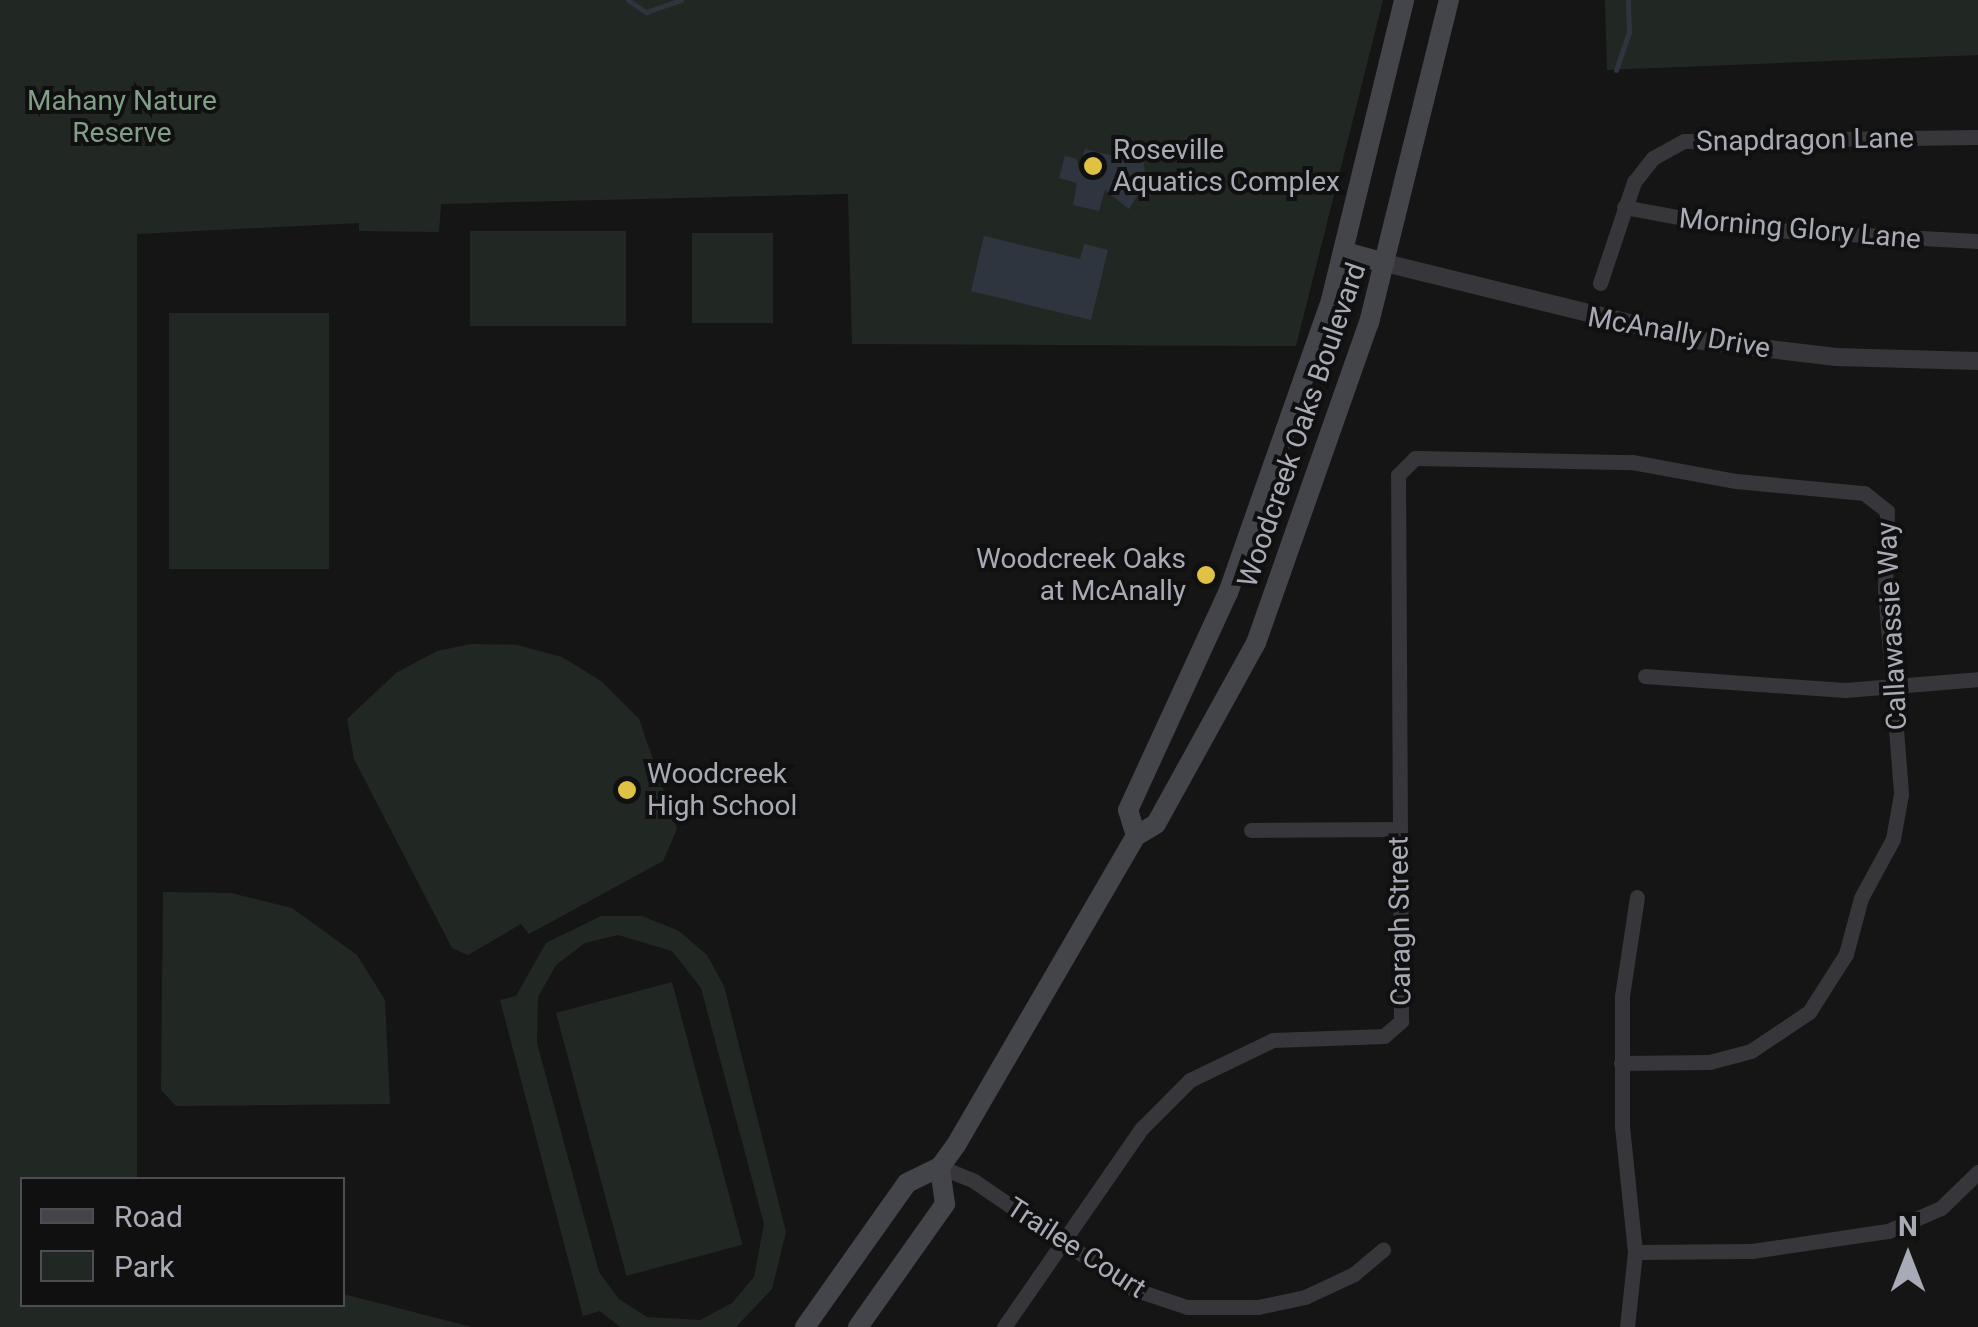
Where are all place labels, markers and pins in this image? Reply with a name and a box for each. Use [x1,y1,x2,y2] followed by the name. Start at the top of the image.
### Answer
[1113,133,1340,199] place label: Roseville Aquatics Complex
[1082,155,1104,177] marker: Roseville Aquatics Complex
[976,542,1186,608] place label: Woodcreek Oaks at McAnally
[1195,564,1217,586] marker: Woodcreek Oaks at McAnally
[647,757,797,823] place label: Woodcreek High School
[616,779,638,801] marker: Woodcreek High School

